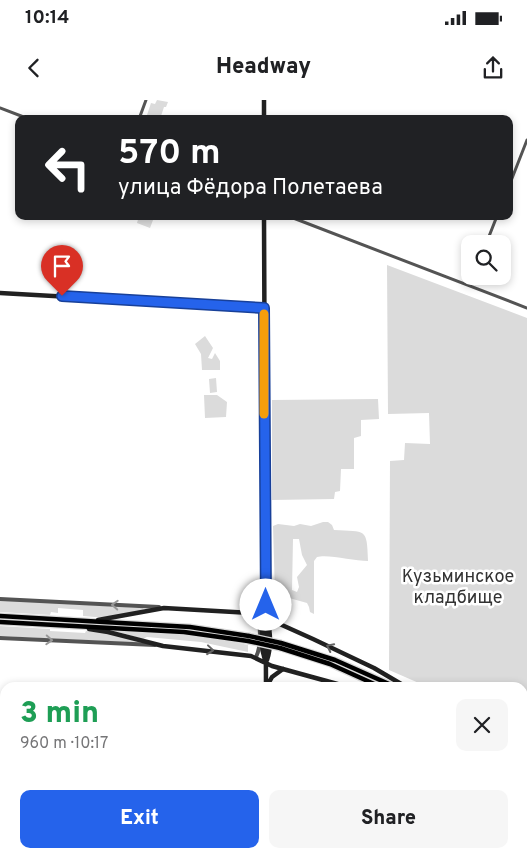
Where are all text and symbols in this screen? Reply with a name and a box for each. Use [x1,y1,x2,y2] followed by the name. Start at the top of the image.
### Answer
[25,6,70,30] text: 10:14
[20,54,48,82] icon: back
[216,54,311,81] text: Headway
[479,54,507,82] icon: share
[118,132,221,176] text: 570 m
[35,135,100,200] icon: left
[118,175,383,202] text: улица Фёдора Полетаева
[461,235,511,285] map controls
[461,235,511,285] button: search
[41,245,83,296] pin
[48,252,76,280] icon: arrive
[402,566,514,610] park label: Кузьминское кладбище
[239,578,291,630] position arrow
[111,600,119,611] one-way arrow
[45,635,53,646] one-way arrow
[326,643,335,653] one-way arrow
[206,644,214,655] one-way arrow
[20,696,99,733] text: 3 min
[456,699,508,751] button: close
[20,734,108,754] text: 960 m · 10:17
[20,790,259,848] button: Exit
[269,790,508,848] button: Share

